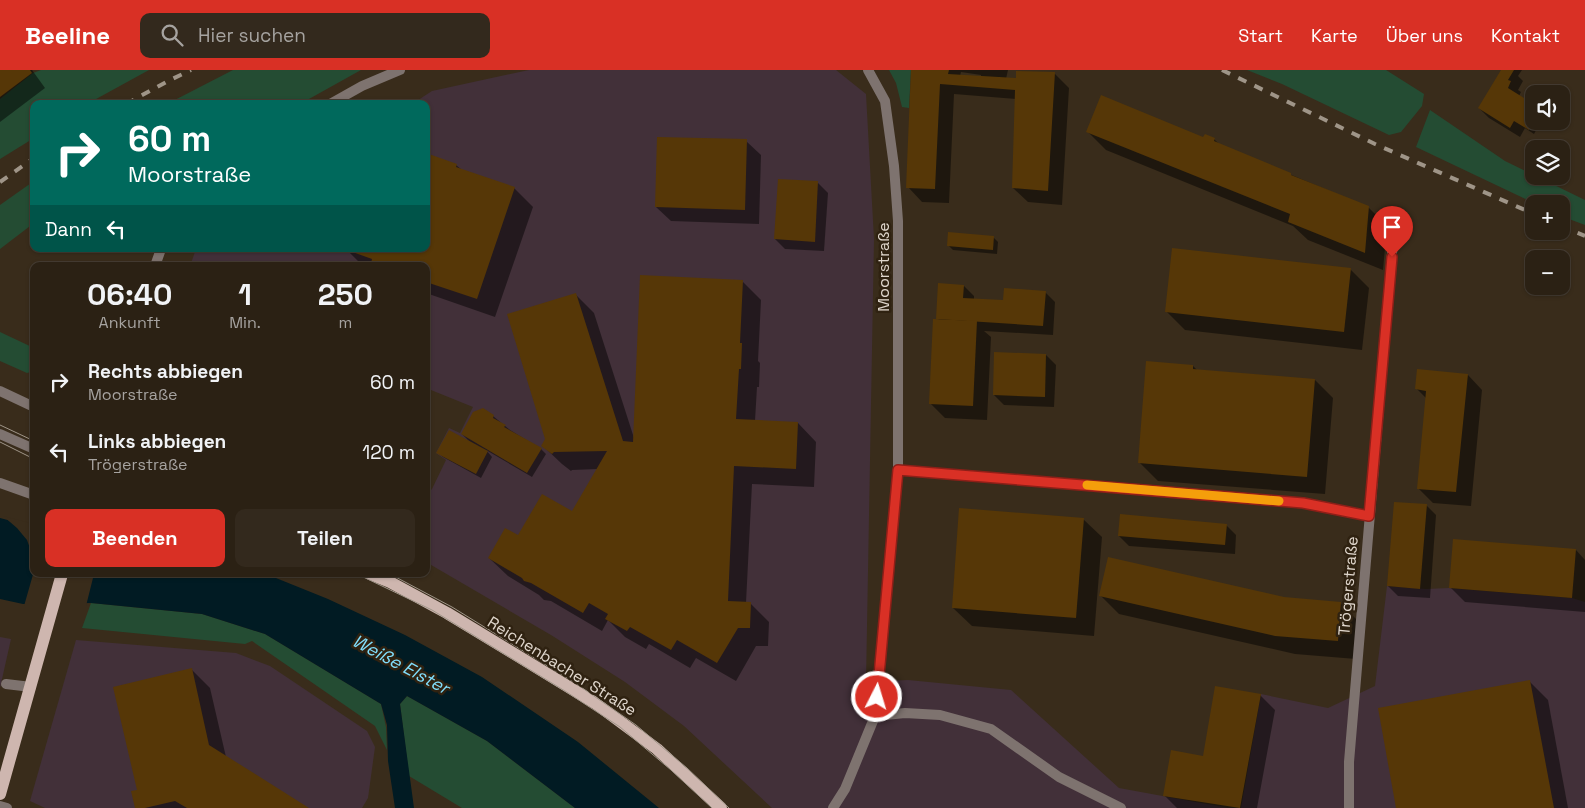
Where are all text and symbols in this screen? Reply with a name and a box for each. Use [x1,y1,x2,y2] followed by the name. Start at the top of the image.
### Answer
[140,13,490,58] search box
[25,20,110,51] text: Beeline
[158,21,186,49] icon: search
[198,23,306,48] text: Hier suchen
[1238,24,1283,47] text: Start
[1311,24,1358,47] text: Karte
[1386,24,1463,47] text: Über uns
[1491,24,1560,47] text: Kontakt
[1525,85,1570,295] map controls
[1525,85,1570,130] button: sound
[128,117,211,161] text: 60 m
[45,120,110,185] icon: right
[1525,140,1570,185] button: layers
[128,160,251,188] text: Moorstraße
[1525,195,1570,240] button: +
[1371,206,1413,257] pin
[1378,213,1406,241] icon: arrive
[102,215,130,243] icon: left
[45,217,92,242] text: Dann
[873,222,894,312] street label: Moorstraße
[1525,250,1570,295] button: −
[87,275,172,314] text: 06:40
[238,275,252,314] text: 1
[318,275,373,314] text: 250
[99,312,161,333] text: Ankunft
[229,312,261,333] text: Min.
[339,312,352,333] text: m
[88,359,243,384] text: Rechts abbiegen
[45,368,73,396] icon: right
[370,370,415,395] text: 60 m
[88,384,178,405] text: Moorstraße
[88,429,226,454] text: Links abbiegen
[45,438,73,466] icon: left
[362,440,415,465] text: 120 m
[88,454,188,475] text: Trögerstraße
[45,509,225,567] button: Beenden
[235,509,415,567] button: Teilen
[1333,536,1363,636] street label: Trögerstraße
[483,612,641,720] street label: Reichenbacher Straße
[349,629,455,700] water label: Weiße Elster
[850,670,902,722] position arrow

